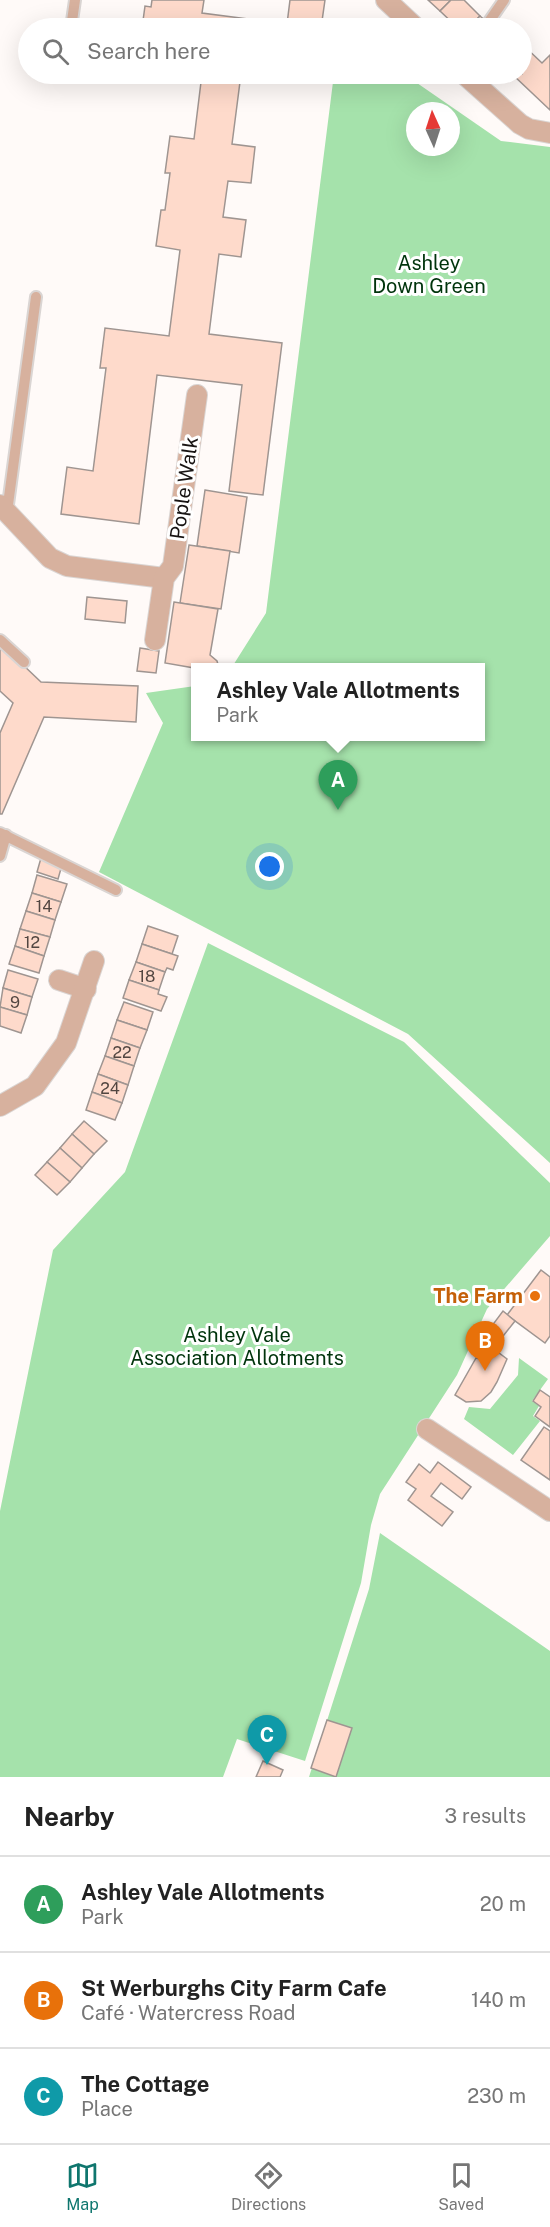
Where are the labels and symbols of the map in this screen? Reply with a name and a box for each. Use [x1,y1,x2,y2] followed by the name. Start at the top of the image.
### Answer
[406,102,460,156] north arrow
[372,251,486,298] park label: Ashley Down Green
[165,435,203,541] street label: Pople Walk
[318,760,358,810] pin: A
[255,852,284,881] your location
[36,897,52,916] house number: 14
[24,933,40,952] house number: 12
[139,967,155,986] house number: 18
[10,993,20,1012] house number: 9
[112,1043,132,1062] house number: 22
[100,1079,120,1098] house number: 24
[433,1284,523,1308] place label: The Farm
[528,1289,542,1303] marker: The Farm
[466,1322,504,1371] pin: B
[130,1323,344,1370] park label: Ashley Vale Association Allotments
[248,1716,286,1765] pin: C

